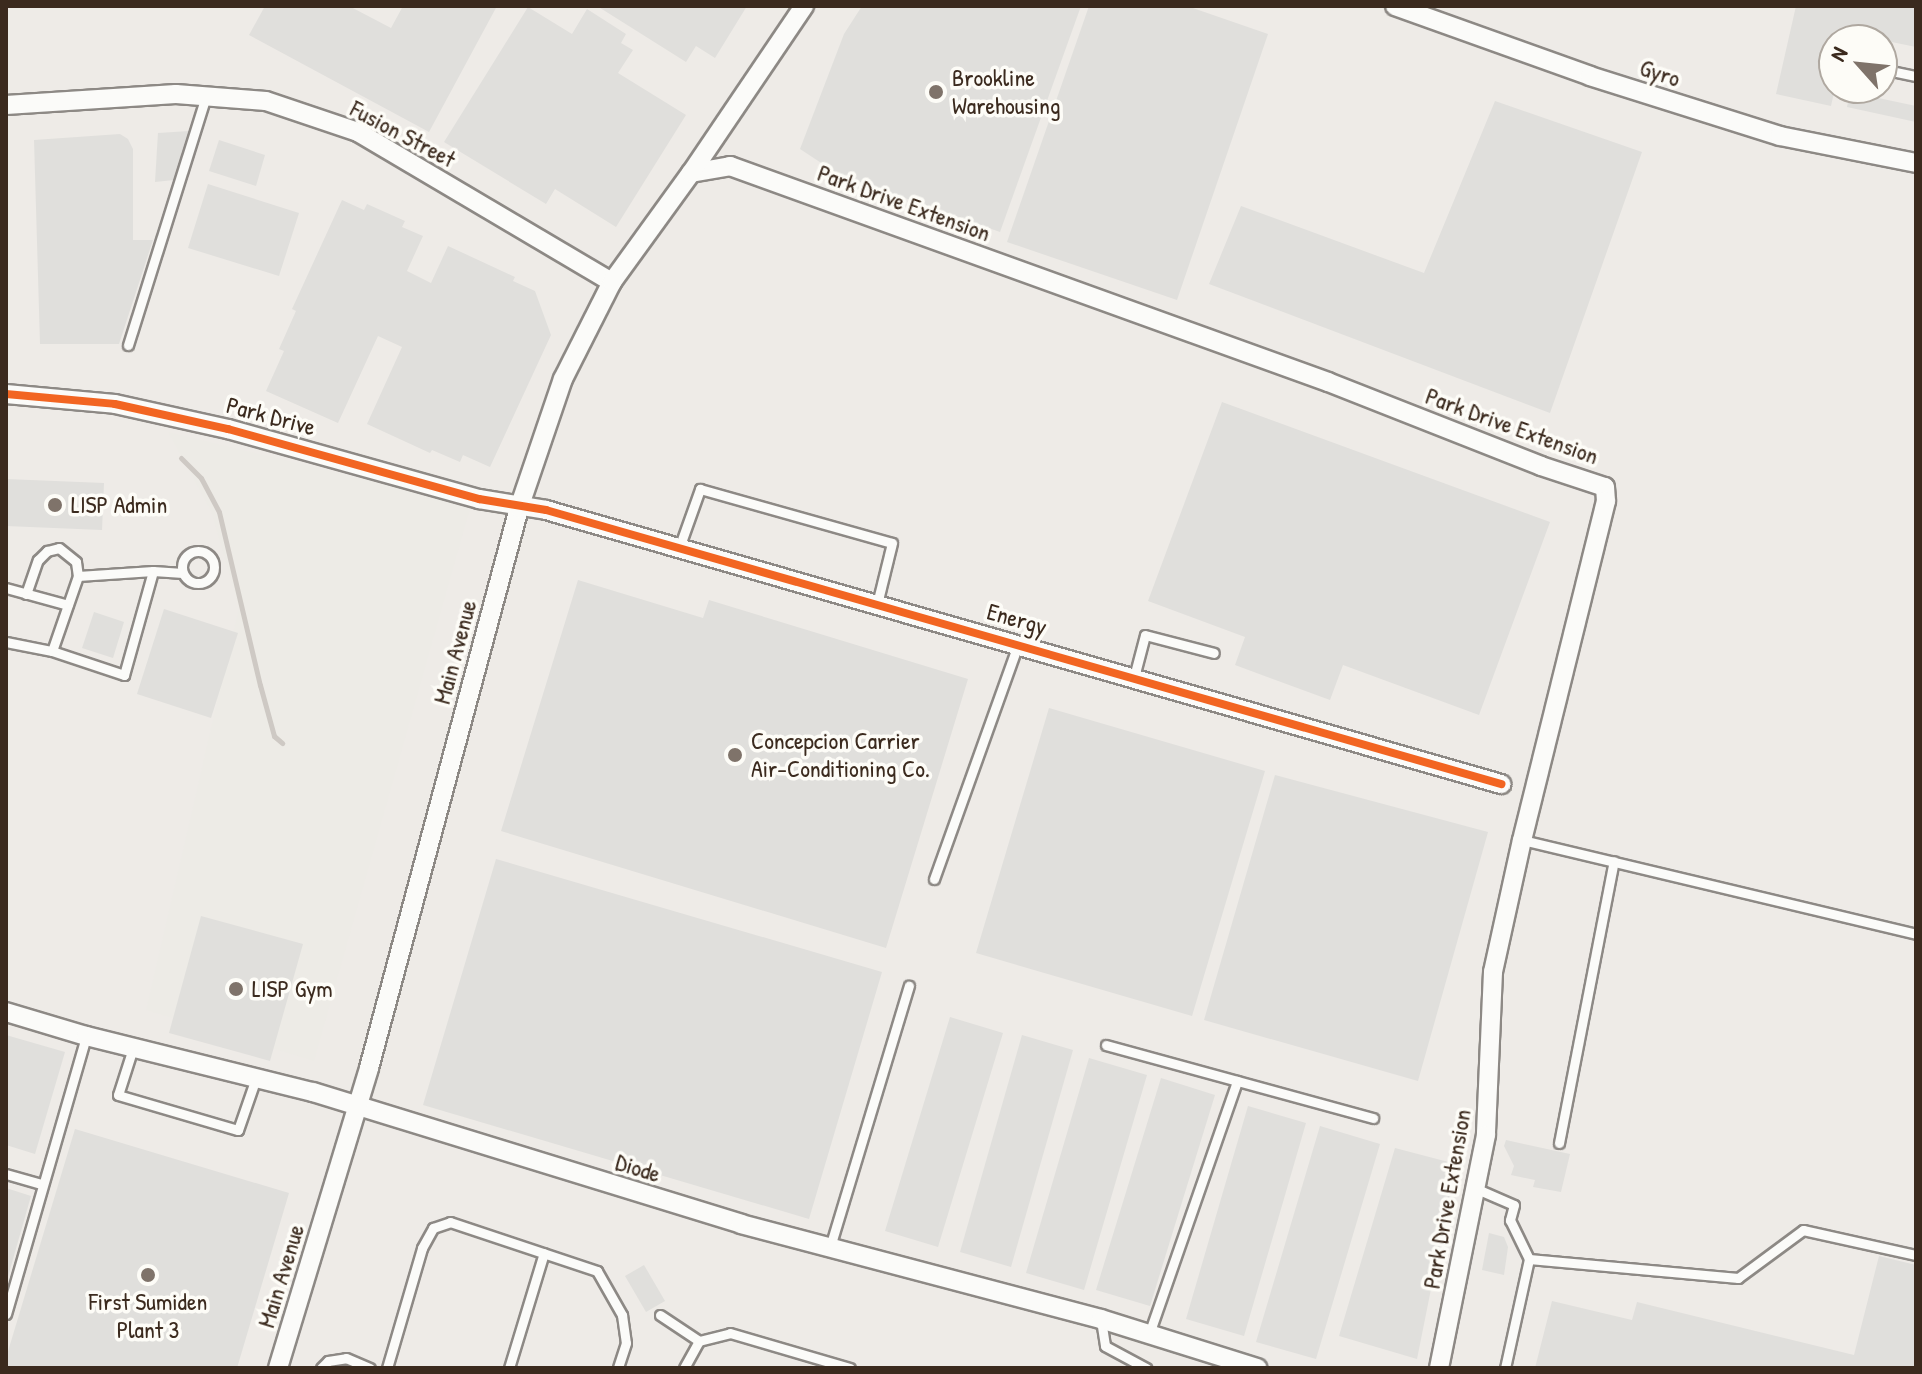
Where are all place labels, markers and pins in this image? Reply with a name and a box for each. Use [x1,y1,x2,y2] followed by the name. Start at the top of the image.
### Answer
[952,64,1060,120] place label: Brookline Warehousing
[927,83,945,101] marker: Brookline Warehousing
[71,491,167,519] place label: LISP Admin
[46,496,64,514] marker: LISP Admin
[751,727,930,783] place label: Concepcion Carrier Air-Conditioning Co.
[726,746,744,764] marker: Concepcion Carrier Air-Conditioning Co.
[252,975,333,1003] place label: LISP Gym
[227,980,245,998] marker: LISP Gym
[139,1266,157,1284] marker: First Sumiden Plant 3
[89,1288,207,1344] place label: First Sumiden Plant 3

